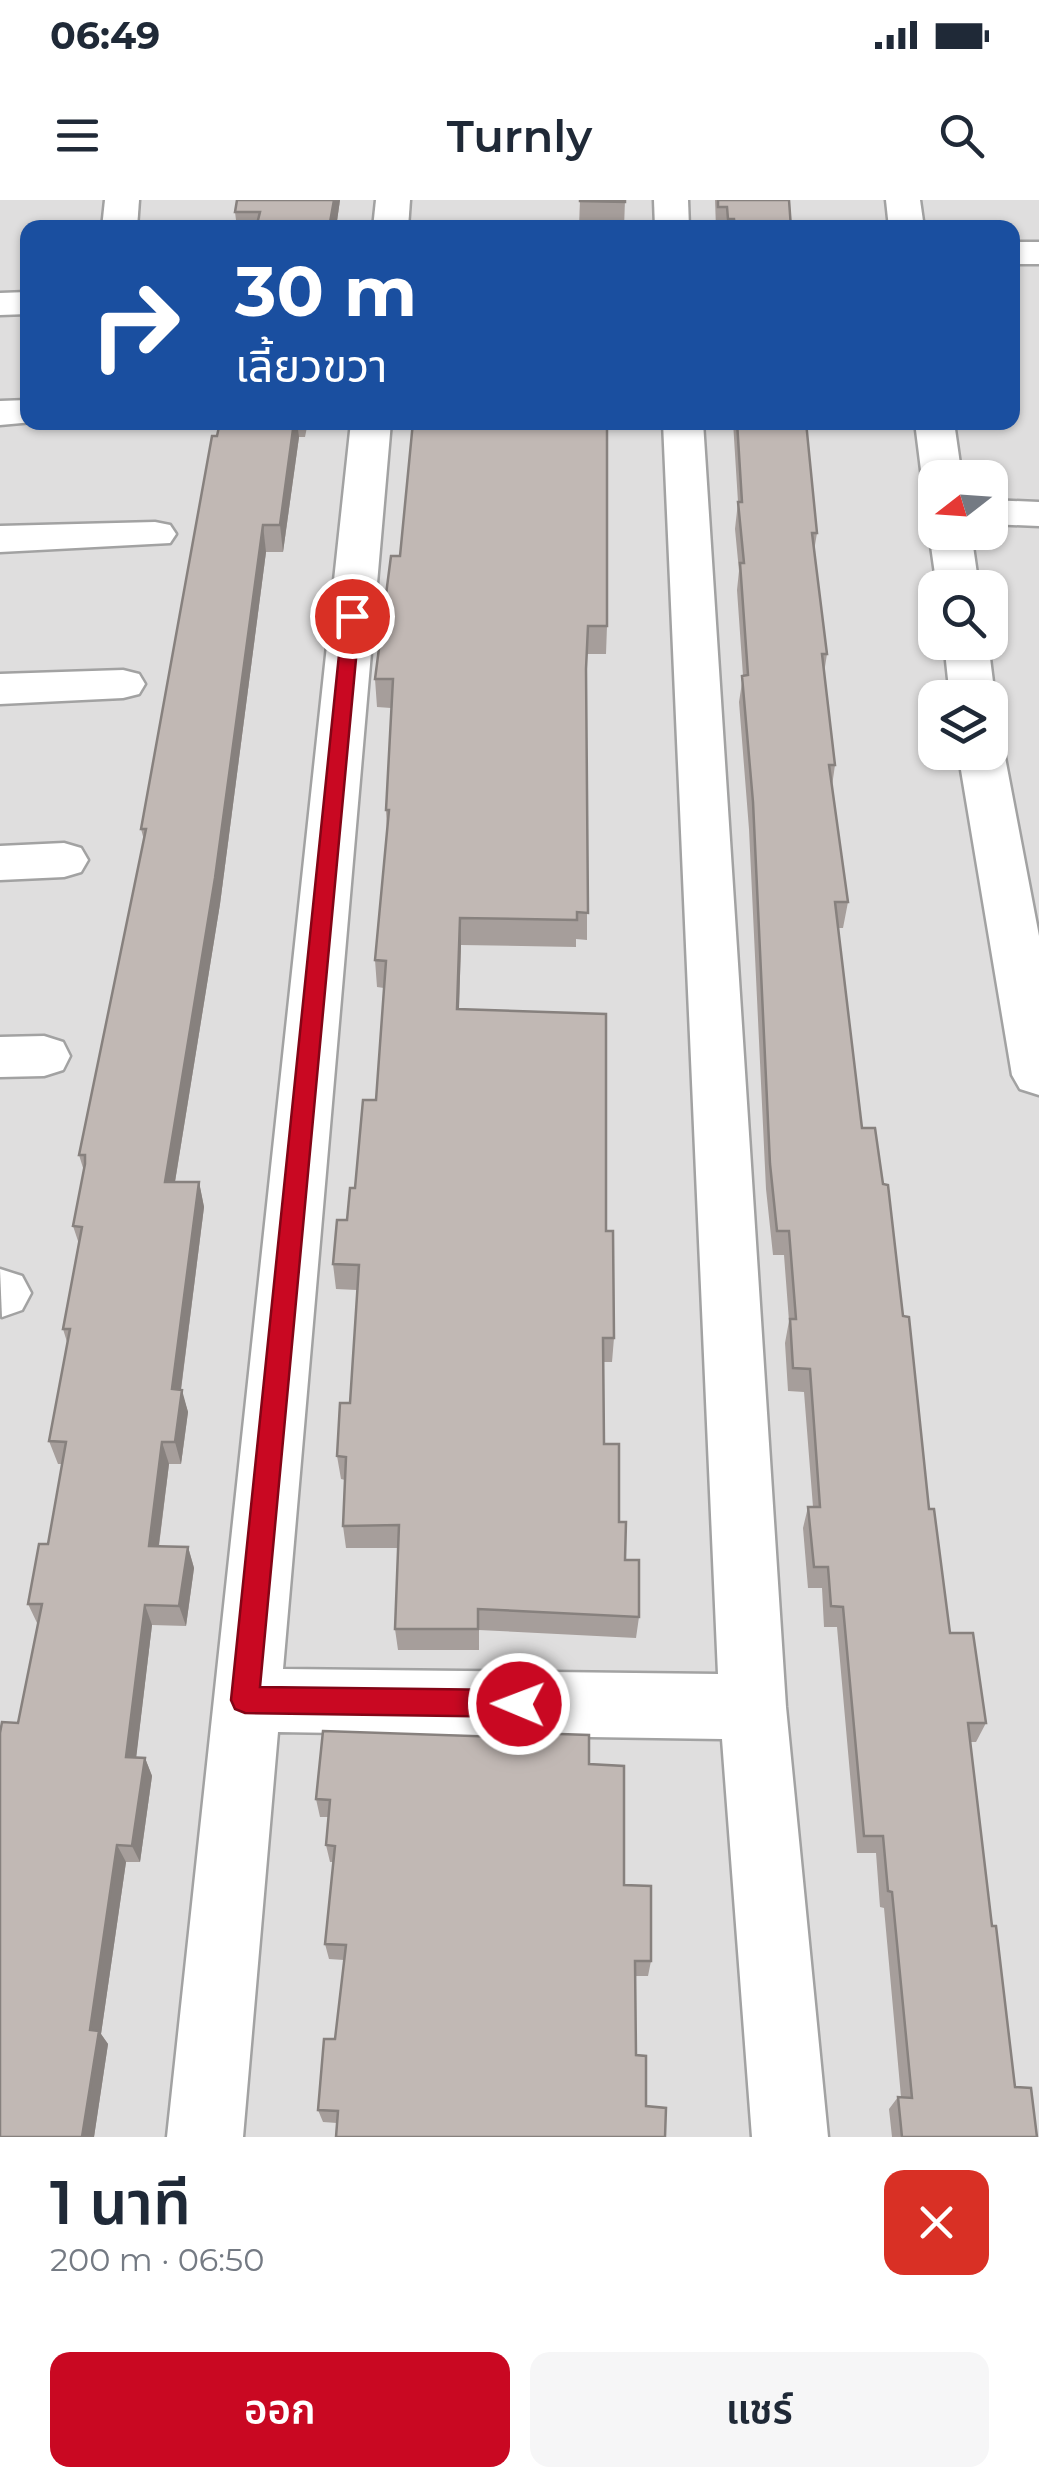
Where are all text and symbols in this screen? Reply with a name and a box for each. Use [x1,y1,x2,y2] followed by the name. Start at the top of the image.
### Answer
[50,12,160,59] text: 06:49
[50,108,105,163] icon: menu
[447,108,592,163] text: Turnly
[934,108,989,163] icon: search
[235,248,417,334] text: 30 m
[70,260,200,390] icon: right
[235,338,387,393] text: เลี้ยวขวา
[918,460,1008,550] north arrow
[918,460,1008,770] map controls
[918,570,1008,660] button: search
[310,574,395,659] pin
[325,589,380,644] icon: arrive
[918,680,1008,770] button: layers
[467,1652,571,1756] position arrow
[50,2166,191,2239] text: 1 นาที
[884,2170,989,2275] button: close
[50,2240,264,2279] text: 200 m · 06:50
[50,2352,510,2467] button: ออก
[530,2352,989,2467] button: แชร์

